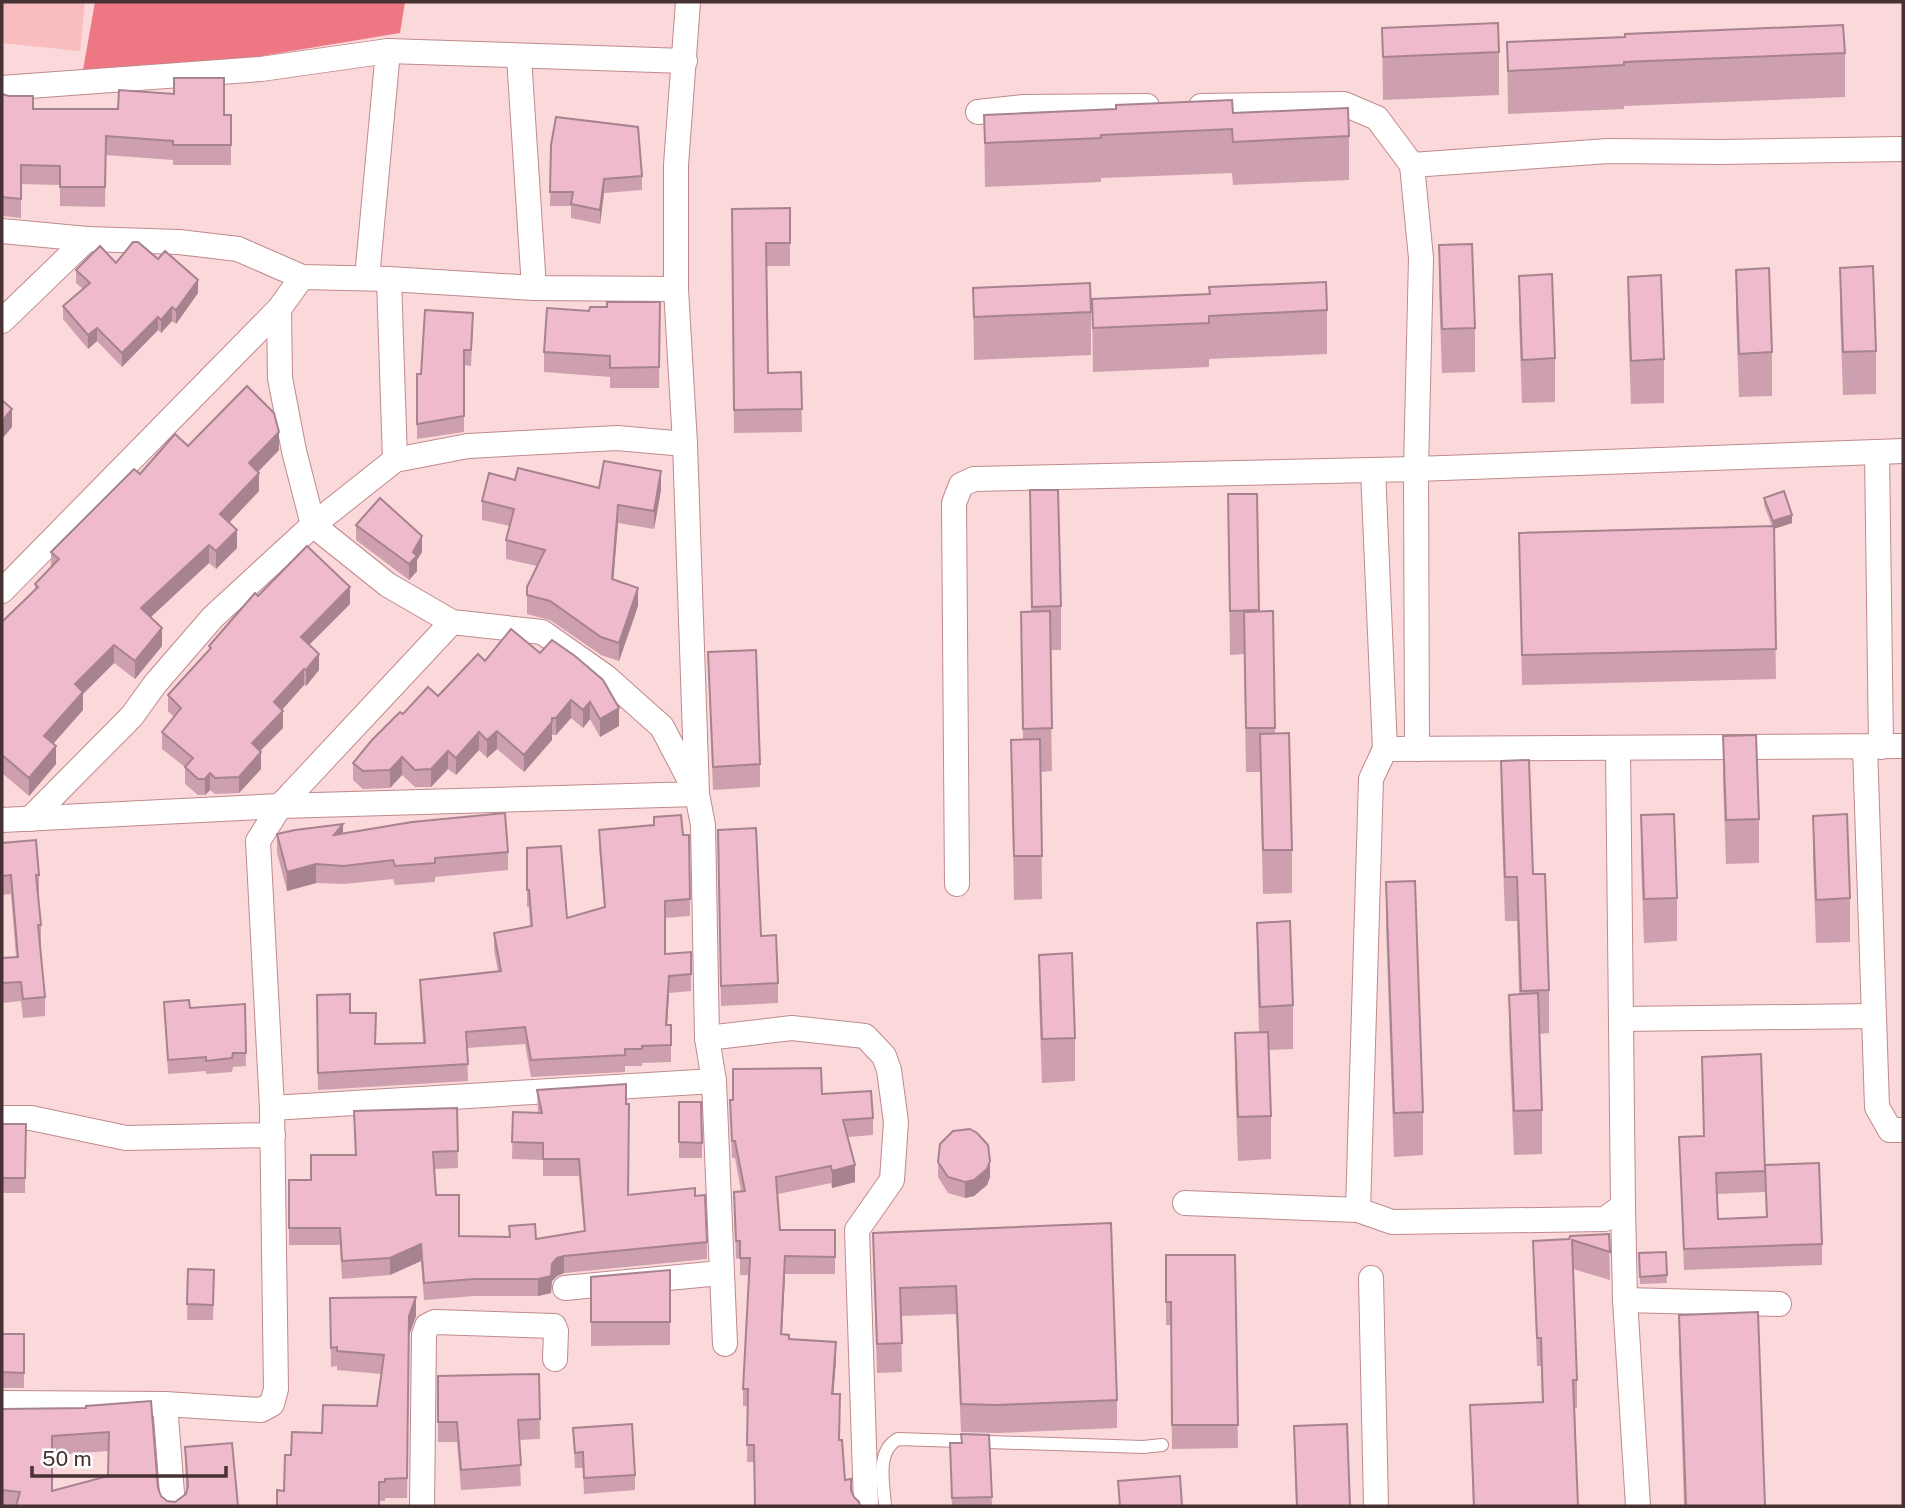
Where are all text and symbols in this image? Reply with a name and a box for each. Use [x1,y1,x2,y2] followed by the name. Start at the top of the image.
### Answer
[32,1434,226,1478] scale bar
[42,1446,92,1471] text: 50 m

